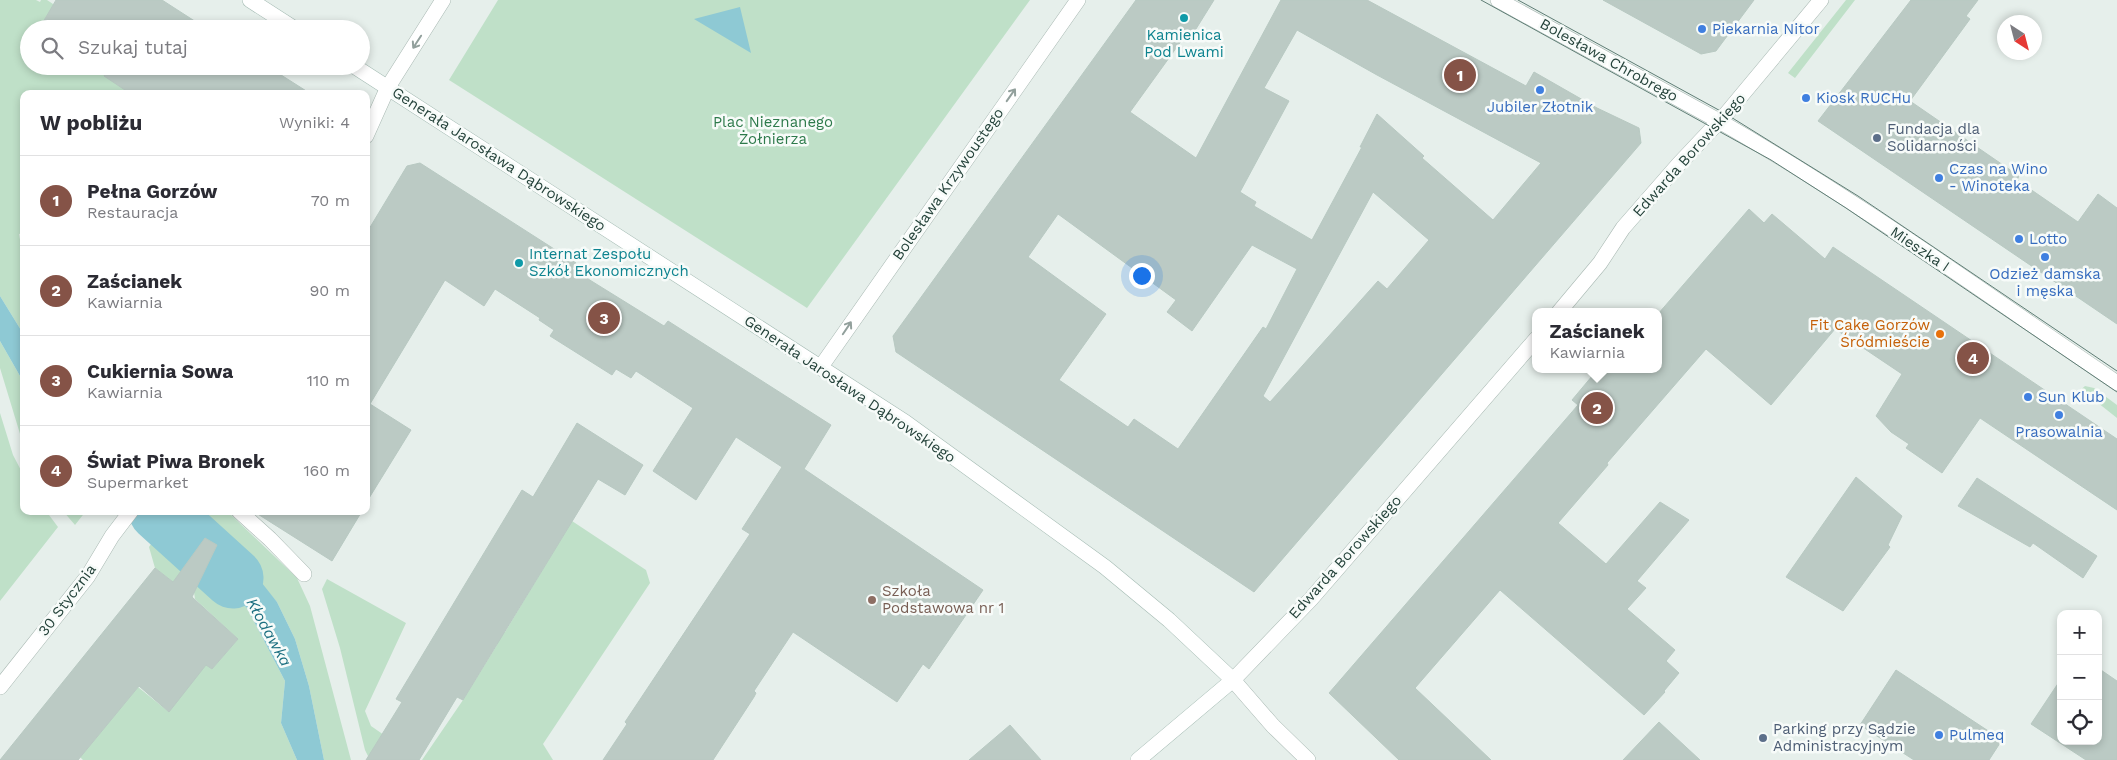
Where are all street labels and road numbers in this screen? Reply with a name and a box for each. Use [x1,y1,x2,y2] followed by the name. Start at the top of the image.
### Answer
[1537,15,1681,105] street label: Bolesława Chrobrego
[389,83,609,235] street label: Generała Jarosława Dąbrowskiego
[1629,90,1749,220] street label: Edwarda Borowskiego
[889,104,1007,264] street label: Bolesława Krzywoustego
[1887,223,1953,275] street label: Mieszka I
[741,311,959,467] street label: Generała Jarosława Dąbrowskiego
[1285,492,1405,622] street label: Edwarda Borowskiego
[34,560,100,639] street label: 30 Stycznia

